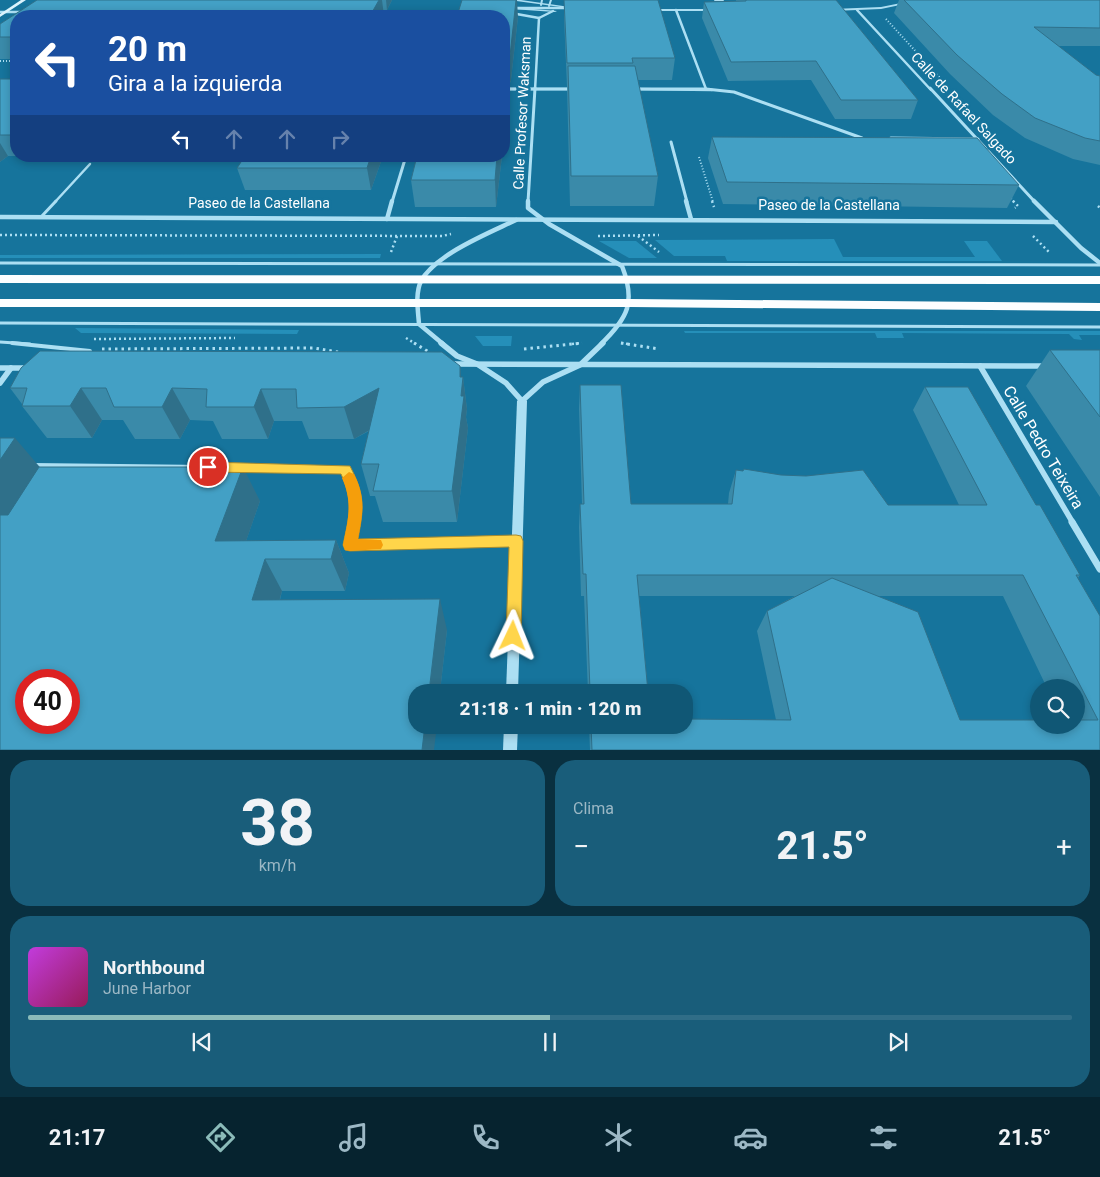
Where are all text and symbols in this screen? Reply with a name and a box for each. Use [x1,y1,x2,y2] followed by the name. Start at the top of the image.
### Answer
[108,29,187,70] text: 20 m
[25,30,90,95] icon: left
[510,36,534,190] street label: Calle Profesor Waksman
[908,49,1020,167] street label: Calle de Rafael Salgado
[108,71,282,96] text: Gira a la izquierda
[167,125,195,153] icon: left
[220,125,248,153] icon: ahead
[273,125,301,153] icon: ahead
[326,125,354,153] icon: right
[188,195,330,211] street label: Paseo de la Castellana
[758,197,900,213] street label: Paseo de la Castellana
[999,382,1088,512] street label: Calle Pedro Teixeira
[187,446,229,488] pin
[194,453,222,481] icon: arrive
[486,609,538,661] position arrow
[15,669,80,734] speed limit sign: 40
[1030,679,1085,734] map controls
[1030,679,1085,734] button: search
[459,697,642,720] text: 21:18 · 1 min · 120 m
[240,785,315,861] text: 38
[573,799,614,818] text: Clima
[777,824,869,868] text: 21.5°
[573,830,589,863] text: −
[1056,830,1072,863] text: +
[259,856,296,875] text: km/h
[103,956,205,979] text: Northbound
[103,979,191,998] text: June Harbor
[188,1028,216,1056] icon: previous
[536,1028,564,1056] icon: pause
[884,1028,912,1056] icon: next
[203,1120,238,1155] icon: directions
[336,1120,371,1155] icon: music
[468,1120,503,1155] icon: phone
[601,1120,636,1155] icon: climate
[733,1120,768,1155] icon: car
[866,1120,901,1155] icon: filters
[49,1125,105,1150] text: 21:17
[998,1125,1051,1150] text: 21.5°

